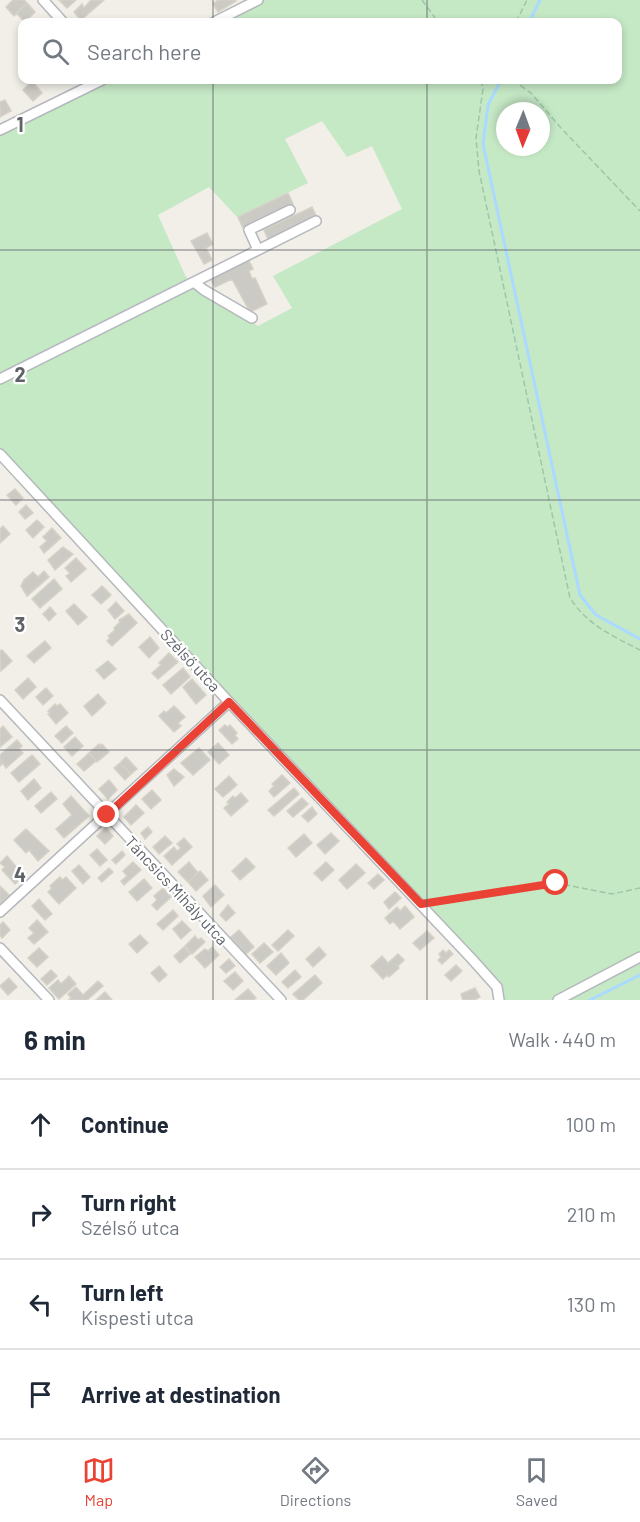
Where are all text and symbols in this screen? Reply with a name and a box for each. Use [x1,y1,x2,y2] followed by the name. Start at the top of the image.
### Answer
[18,18,622,84] search box
[39,35,72,68] icon: search
[87,38,201,64] text: Search here
[496,102,550,156] north arrow
[16,112,24,136] text: 1
[14,362,26,386] text: 2
[15,612,25,636] text: 3
[157,625,225,695] street label: Szélső utca
[93,801,119,827] route end
[122,832,232,948] street label: Táncsics Mihály utca
[14,862,26,886] text: 4
[542,869,568,895] route start
[24,1024,86,1055] text: 6 min
[508,1027,616,1051] text: Walk · 440 m
[24,1108,57,1141] icon: ahead
[81,1111,169,1137] text: Continue
[566,1112,616,1136] text: 100 m
[81,1189,176,1215] text: Turn right
[24,1198,57,1231] icon: right
[567,1202,616,1226] text: 210 m
[81,1215,180,1239] text: Szélső utca
[81,1279,164,1305] text: Turn left
[24,1288,57,1321] icon: left
[567,1292,616,1316] text: 130 m
[81,1305,194,1329] text: Kispesti utca
[24,1378,57,1411] icon: arrive
[81,1381,280,1407] text: Arrive at destination
[82,1454,115,1509] tab: Map
[280,1454,351,1509] tab: Directions
[516,1454,558,1509] tab: Saved

